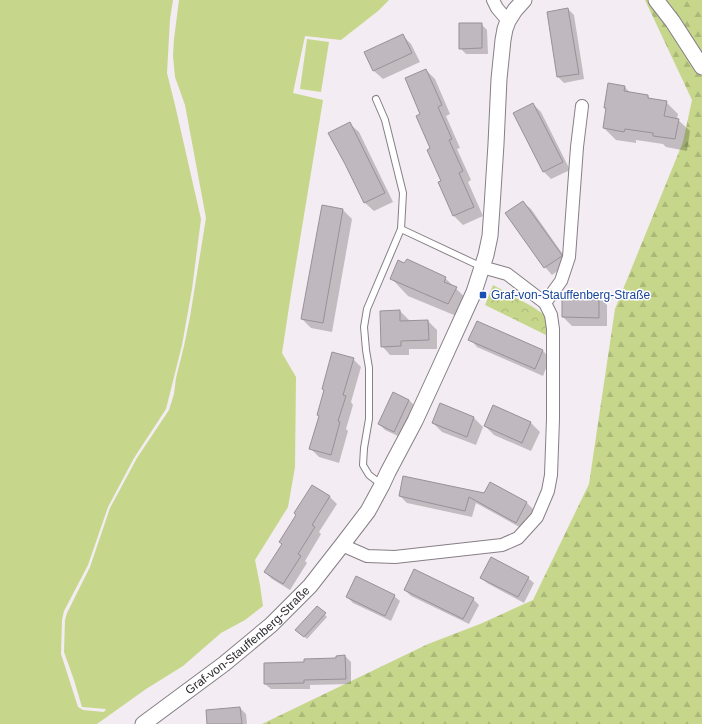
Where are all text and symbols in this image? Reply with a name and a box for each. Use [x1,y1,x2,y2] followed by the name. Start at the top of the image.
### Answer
[491,288,651,302] place label: Graf-von-Stauffenberg-Straße
[478,290,488,300] marker: Graf-von-Stauffenberg-Straße
[182,583,313,697] street label: Graf-von-Stauffenberg-Straße

